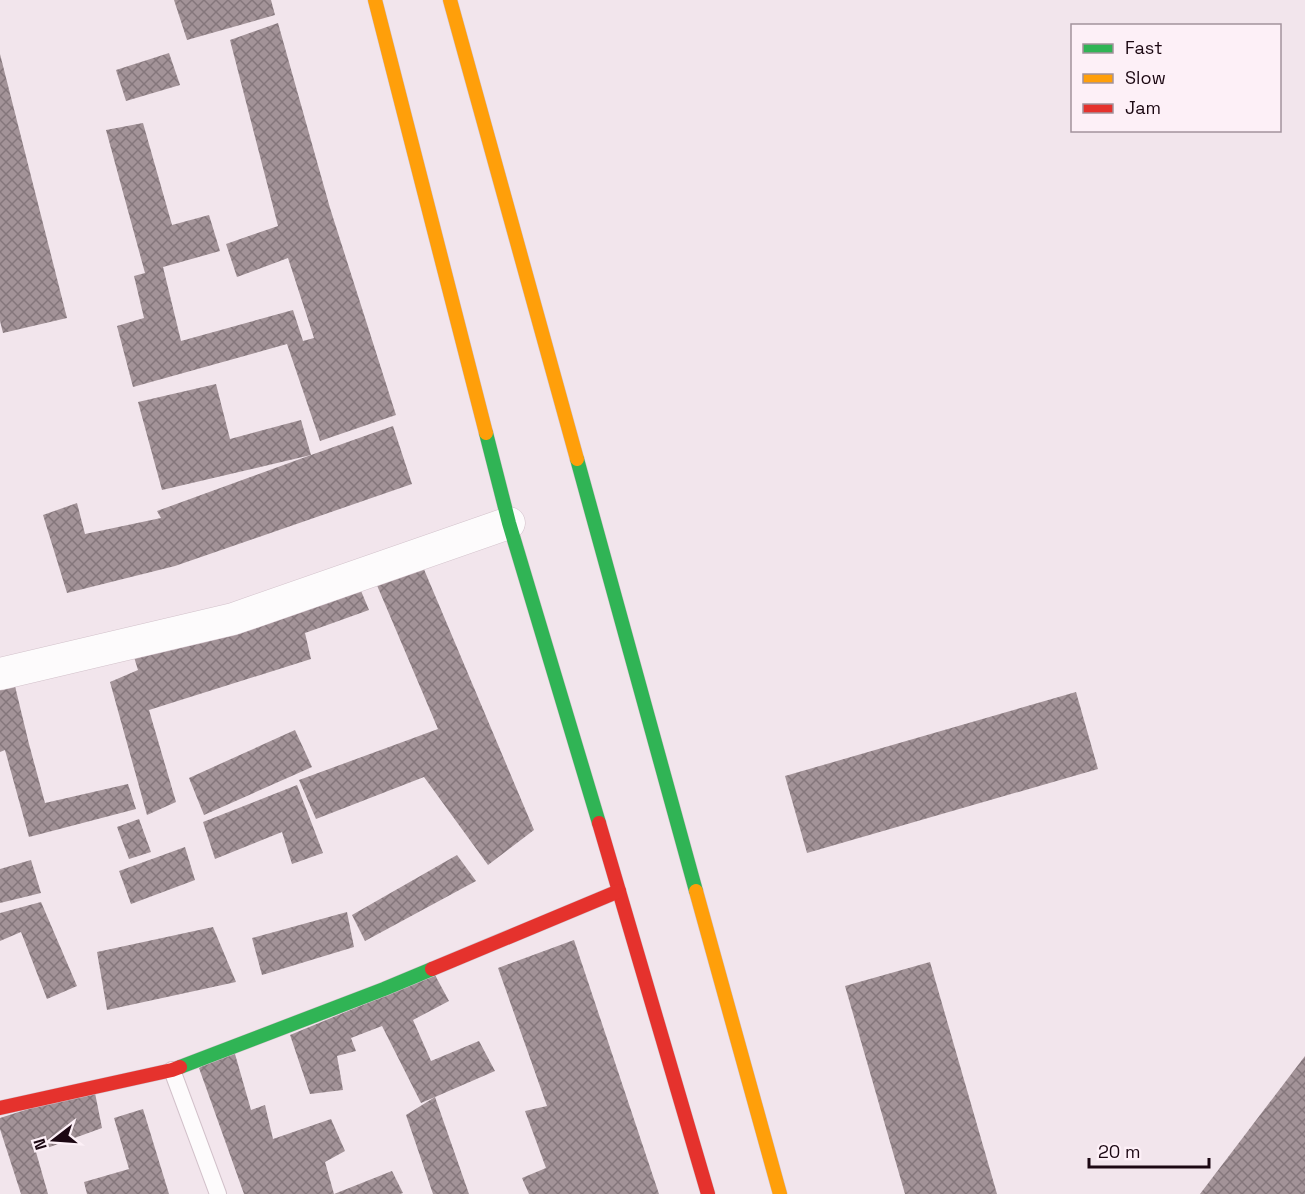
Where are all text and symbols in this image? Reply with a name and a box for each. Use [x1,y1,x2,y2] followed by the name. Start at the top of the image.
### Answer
[1071,24,1281,132] legend
[1125,36,1162,59] text: Fast
[1125,66,1166,89] text: Slow
[1125,96,1161,119] text: Jam
[24,1110,84,1170] north arrow
[1089,1131,1209,1169] scale bar
[29,1136,52,1152] text: N
[1098,1140,1141,1163] text: 20 m

